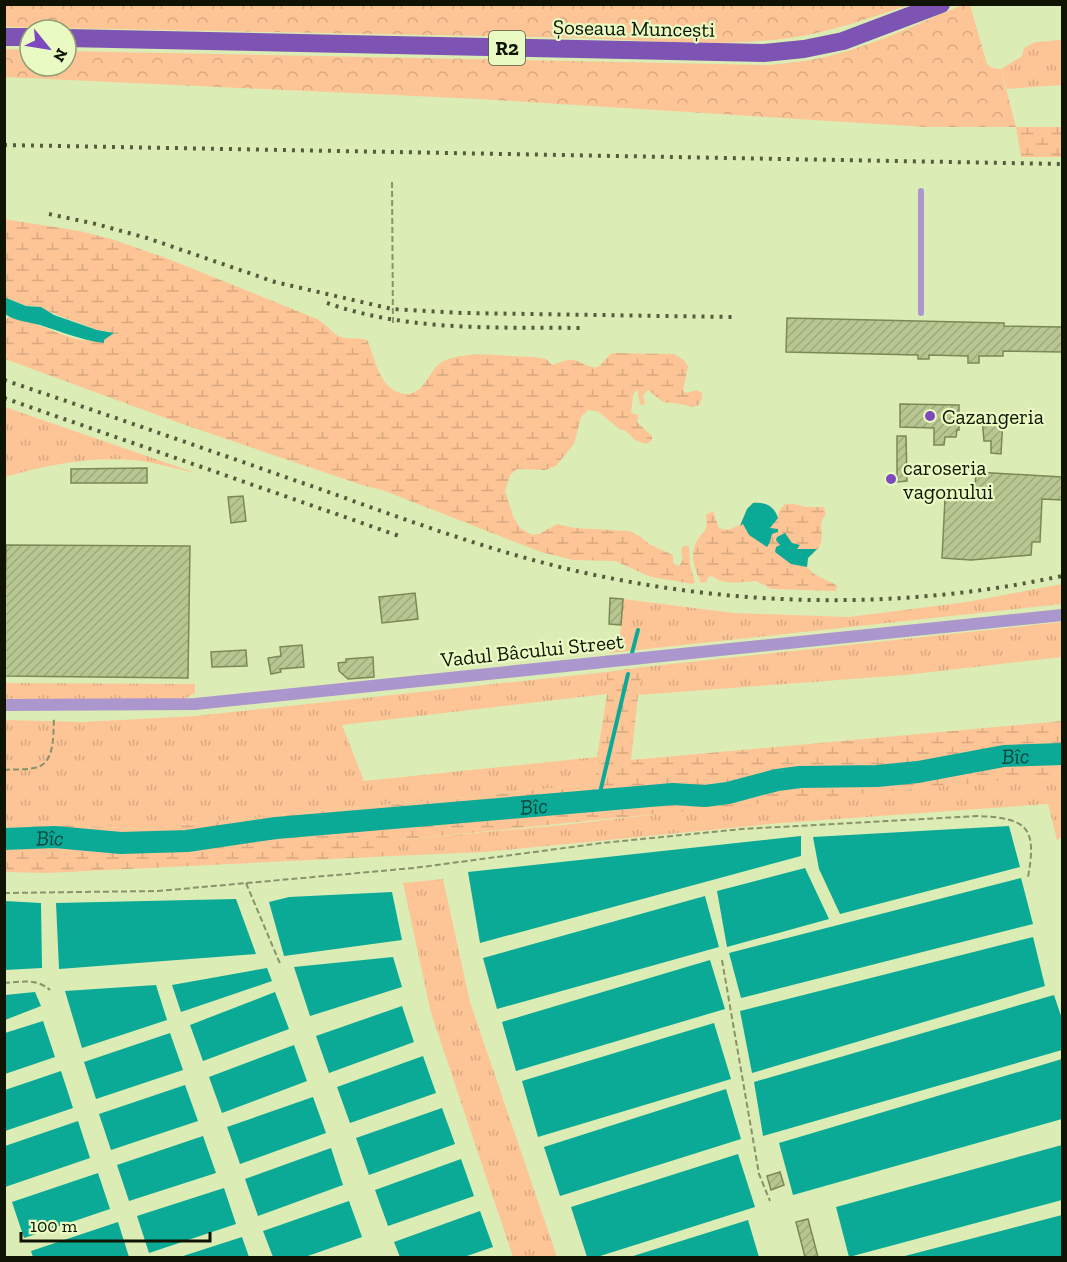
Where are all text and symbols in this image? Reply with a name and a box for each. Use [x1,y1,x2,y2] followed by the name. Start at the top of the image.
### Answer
[553,14,715,42] street label: Șoseaua Muncești
[18,18,78,78] north arrow
[489,31,525,65] road number: R2
[49,45,72,65] text: N
[942,404,1044,429] place label: Cazangeria
[923,409,937,423] marker: Cazangeria
[903,455,993,504] place label: caroseria vagonului
[884,472,898,486] marker: caroseria vagonului
[438,628,625,672] street label: Vadul Bâcului Street
[1001,742,1030,770] water label: Bîc
[519,791,549,821] water label: Bîc
[35,823,65,851] water label: Bîc
[21,1205,210,1243] scale bar
[30,1215,78,1237] text: 100 m

